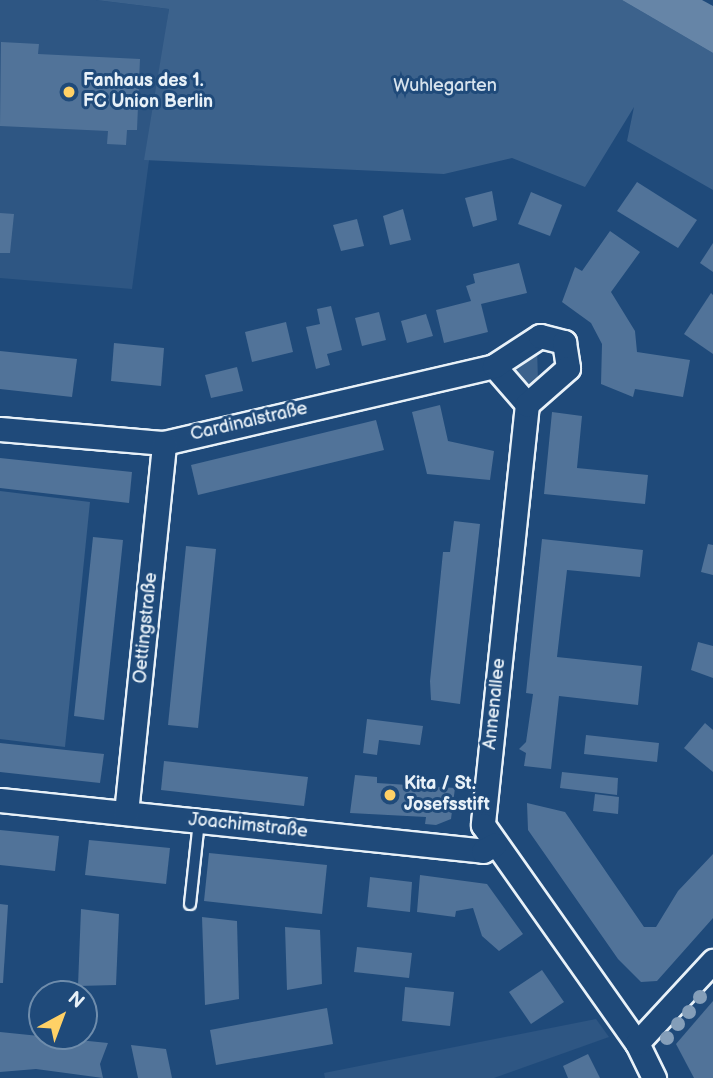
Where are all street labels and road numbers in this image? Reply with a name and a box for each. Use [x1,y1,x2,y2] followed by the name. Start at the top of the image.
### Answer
[188,398,310,446] street label: Cardinalstraße
[129,571,163,685] street label: Oettingstraße
[479,657,511,751] street label: Annenallee
[187,809,309,843] street label: Joachimstraße

